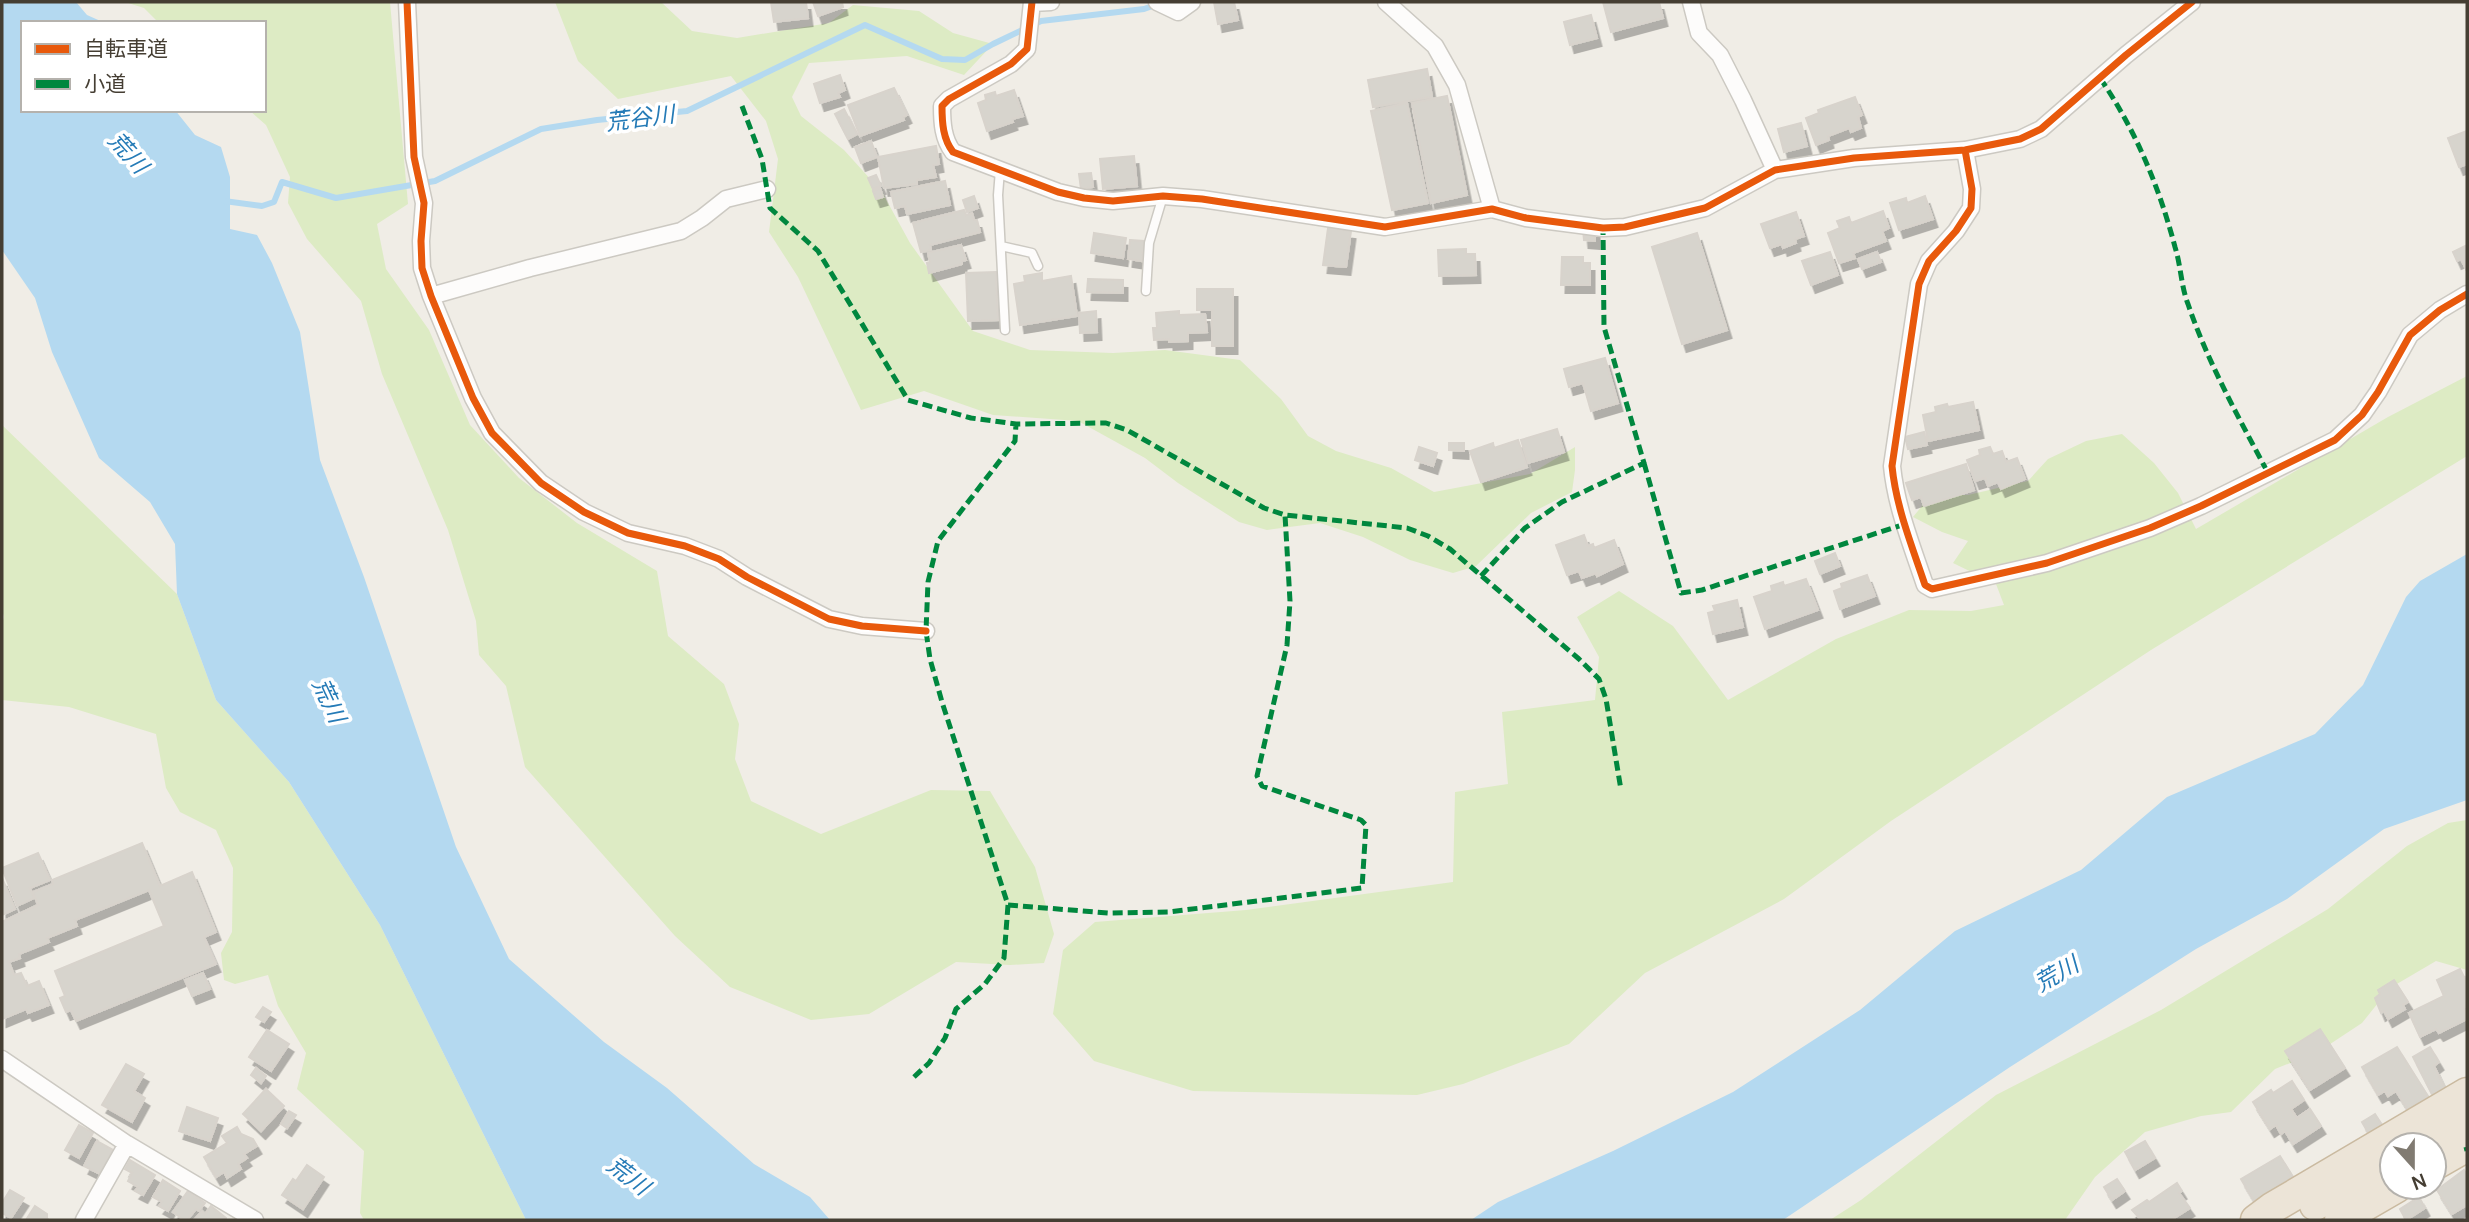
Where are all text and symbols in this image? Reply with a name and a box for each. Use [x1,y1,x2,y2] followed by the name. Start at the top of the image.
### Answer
[21,21,266,112] legend
[84,34,168,62] text: 自転車道
[84,69,126,97] text: 小道
[604,97,679,137] water label: 荒谷川
[102,124,158,182] water label: 荒川
[306,672,355,730] water label: 荒川
[2028,946,2087,998] water label: 荒川
[2378,1131,2448,1201] north arrow
[601,1148,659,1203] water label: 荒川
[2408,1167,2430,1196] text: N

